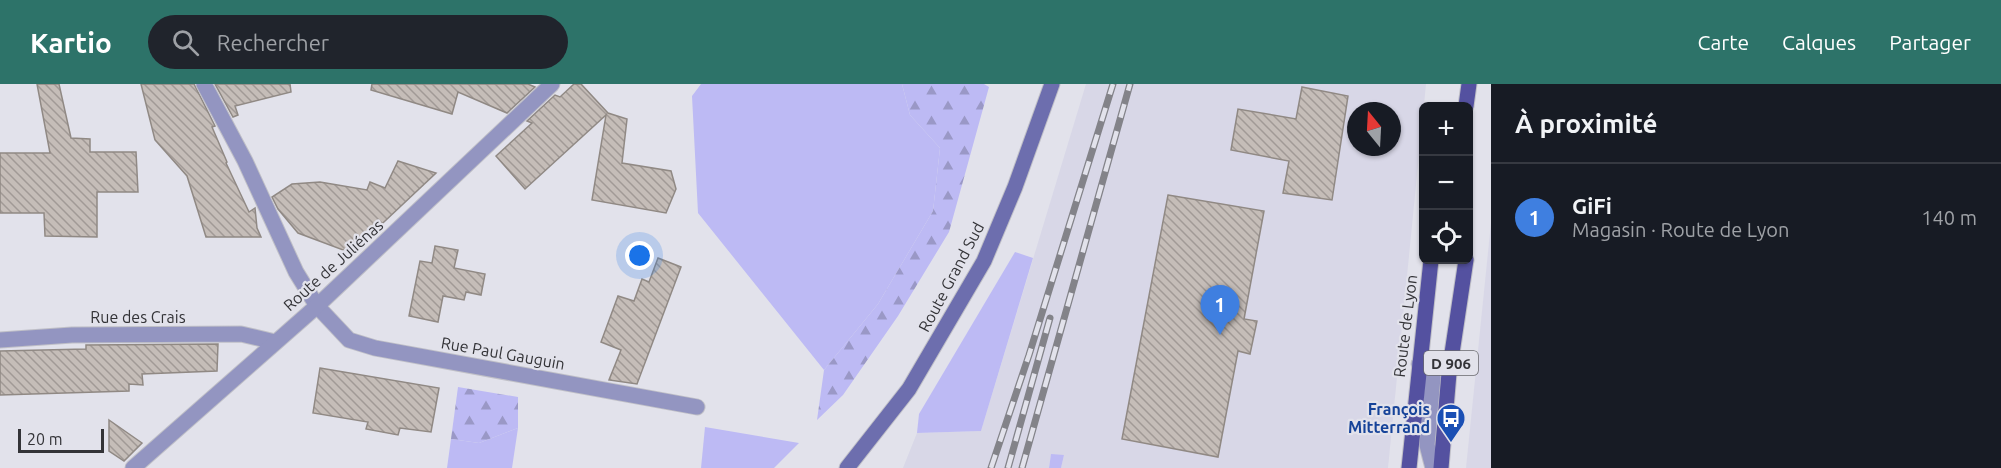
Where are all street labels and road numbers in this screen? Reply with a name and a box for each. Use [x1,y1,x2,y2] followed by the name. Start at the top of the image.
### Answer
[280,216,386,314] street label: Route de Juliénas
[915,219,987,335] street label: Route Grand Sud
[1390,274,1420,378] street label: Route de Lyon
[90,308,186,326] street label: Rue des Crais
[440,333,566,373] street label: Rue Paul Gauguin
[1424,351,1478,375] road number: D 906

